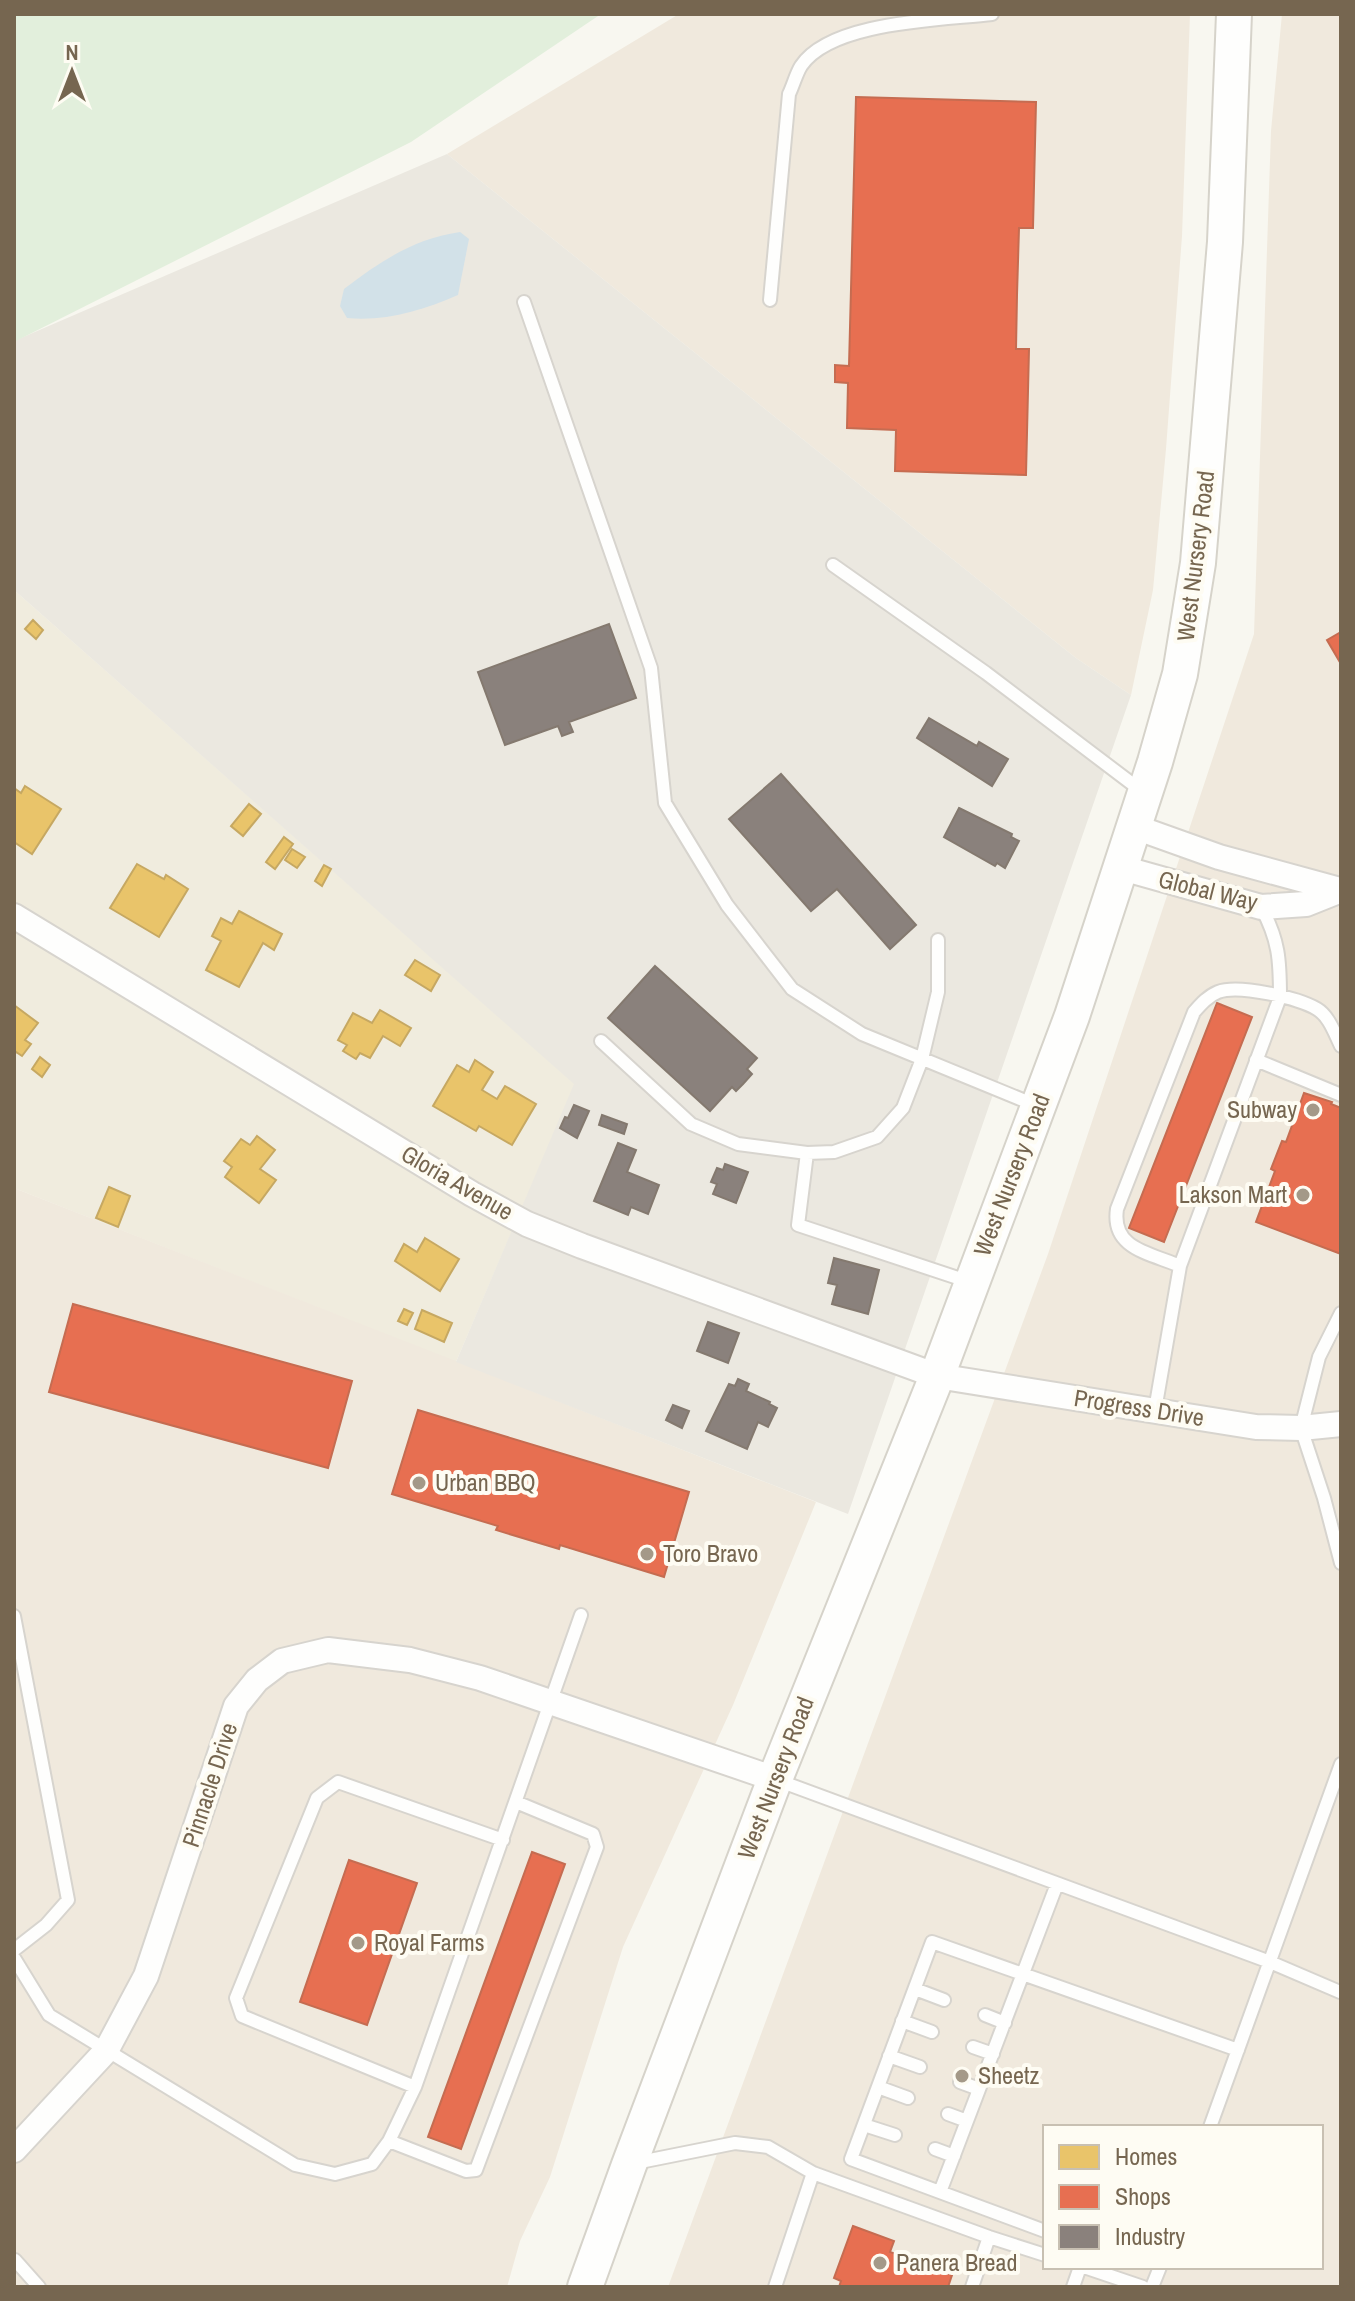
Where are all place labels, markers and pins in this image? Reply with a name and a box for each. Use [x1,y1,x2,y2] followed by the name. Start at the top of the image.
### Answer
[1227,1093,1297,1125] place label: Subway
[1304,1101,1322,1119] marker: Subway
[1179,1178,1288,1210] place label: Lakson Mart
[1294,1186,1312,1204] marker: Lakson Mart
[435,1466,536,1498] place label: Urban BBQ
[410,1474,428,1492] marker: Urban BBQ
[663,1537,758,1569] place label: Toro Bravo
[638,1545,656,1563] marker: Toro Bravo
[374,1926,485,1958] place label: Royal Farms
[349,1934,367,1952] marker: Royal Farms
[978,2059,1039,2091] place label: Sheetz
[953,2067,971,2085] marker: Sheetz
[896,2246,1017,2278] place label: Panera Bread
[871,2254,889,2272] marker: Panera Bread

